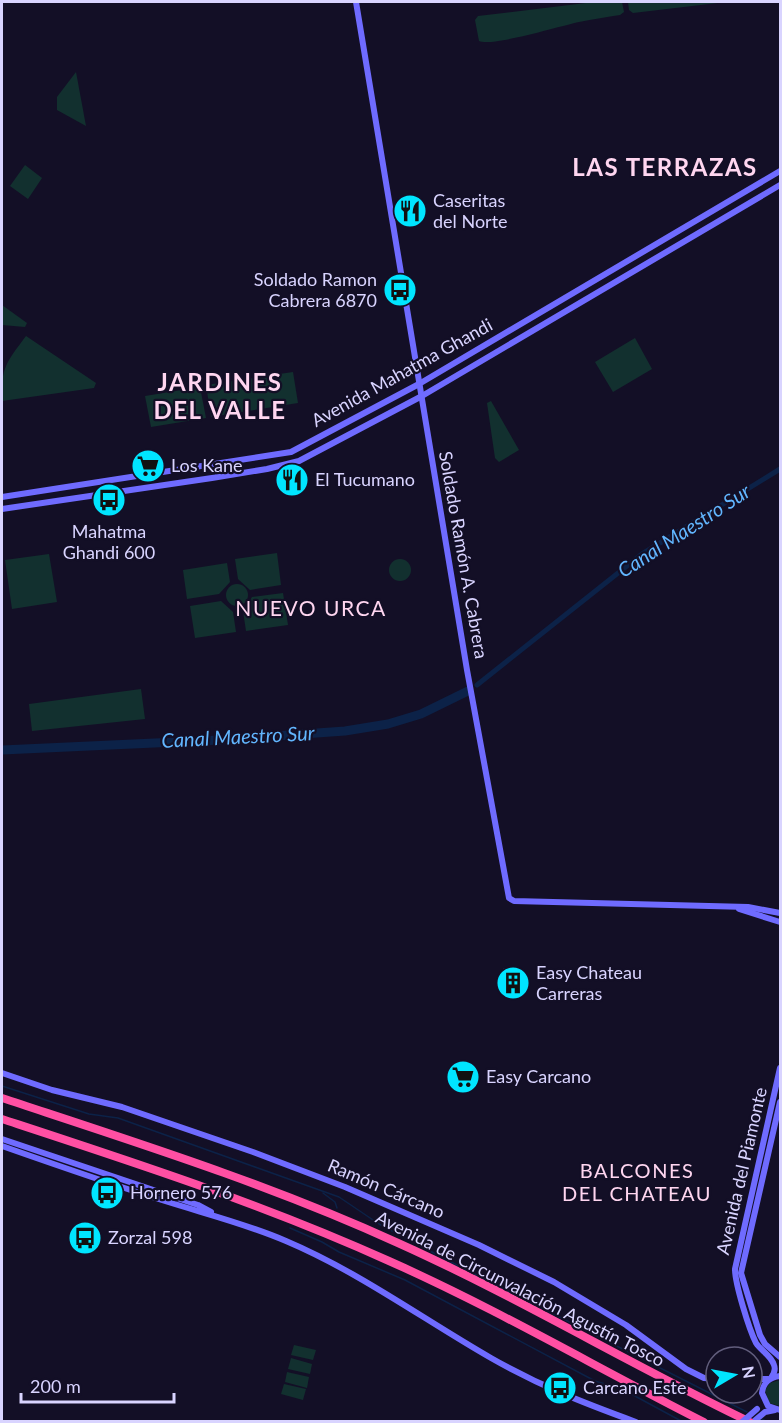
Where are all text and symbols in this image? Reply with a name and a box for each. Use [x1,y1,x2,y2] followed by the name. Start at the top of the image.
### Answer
[572,152,758,181] district label: LAS TERRAZAS
[433,189,508,232] place label: Caseritas del Norte
[392,193,428,229] restaurant icon: Caseritas del Norte
[254,268,377,311] place label: Soldado Ramon Cabrera 6870
[382,272,418,308] bus stop icon: Soldado Ramon Cabrera 6870
[307,313,496,431] street label: Avenida Mahatma Ghandi
[154,367,286,424] district label: JARDINES DEL VALLE
[130,448,166,484] supermarket icon: Los Kane
[435,449,493,660] street label: Soldado Ramón A. Cabrera
[171,454,243,476] place label: Los Kane
[274,462,310,498] restaurant icon: El Tucumano
[315,468,415,490] place label: El Tucumano
[613,478,755,582] water label: Canal Maestro Sur
[91,482,127,518] bus stop icon: Mahatma Ghandi 600
[63,520,155,563] place label: Mahatma Ghandi 600
[235,595,387,620] district label: NUEVO URCA
[161,720,316,752] water label: Canal Maestro Sur
[536,961,642,1004] place label: Easy Chateau Carreras
[495,965,531,1001] building icon: Easy Chateau Carreras
[445,1059,481,1095] supermarket icon: Easy Carcano
[486,1065,591,1087] place label: Easy Carcano
[711,1085,771,1257] street label: Avenida del Piamonte
[325,1154,448,1223] street label: Ramón Cárcano
[562,1158,712,1205] district label: BALCONES DEL CHATEAU
[89,1175,125,1211] bus stop icon: Hornero 576
[130,1181,232,1203] place label: Hornero 576
[372,1205,669,1371] street label: Avenida de Circunvalación Agustín Tosco
[67,1220,103,1256] bus stop icon: Zorzal 598
[108,1226,192,1248] place label: Zorzal 598
[704,1345,764,1405] north arrow
[739,1365,760,1380] text: N
[21,1366,174,1404] scale bar
[542,1370,578,1406] bus stop icon: Carcano Este
[30,1375,81,1397] text: 200 m
[583,1376,687,1398] place label: Carcano Este

